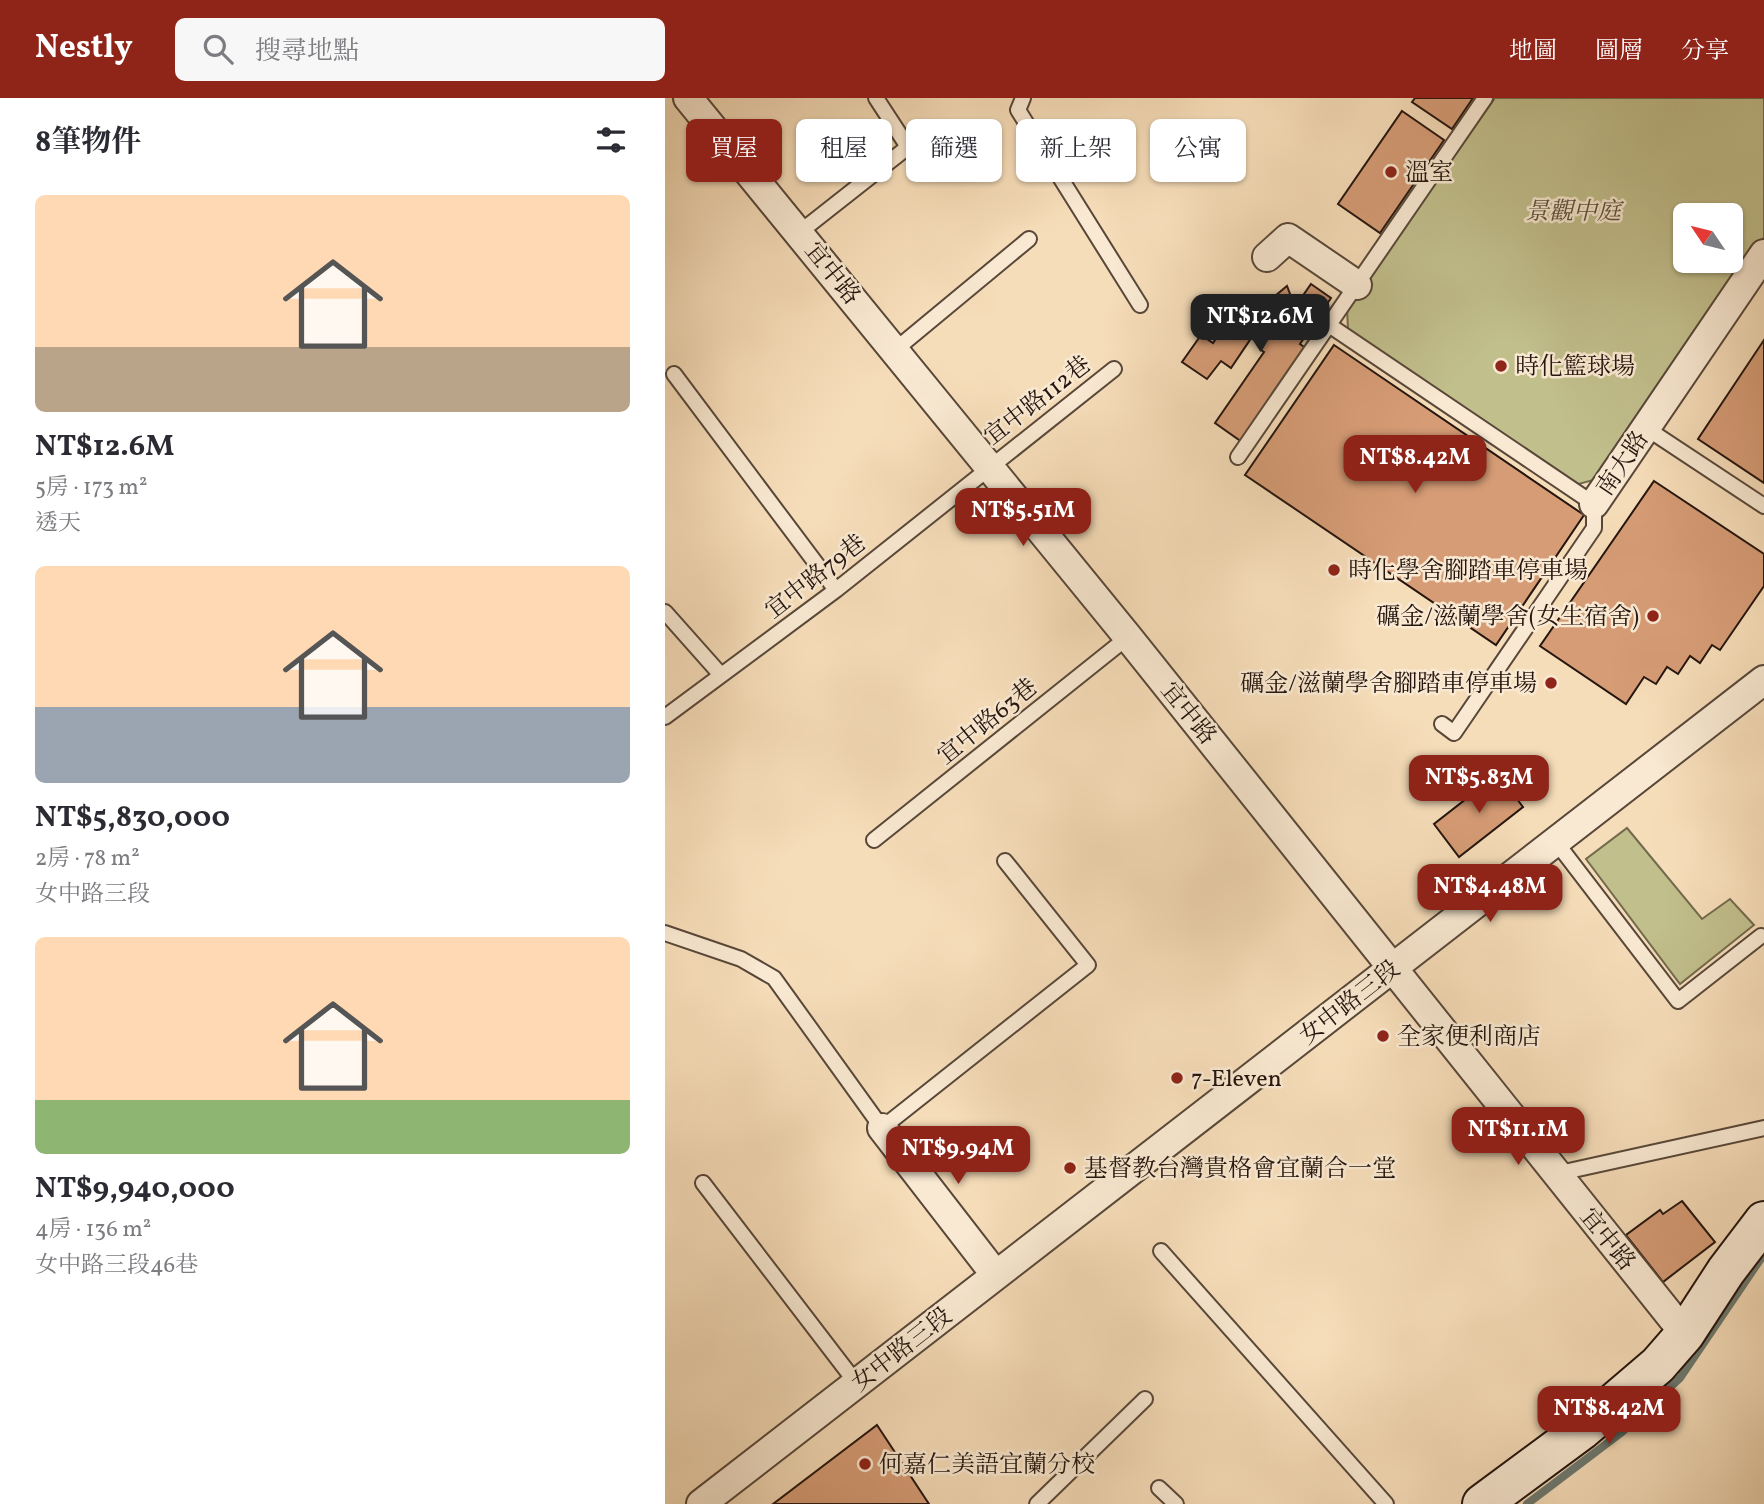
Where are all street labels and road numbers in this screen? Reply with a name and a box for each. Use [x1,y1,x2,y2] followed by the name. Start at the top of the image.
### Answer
[796,236,867,313] street label: 宜中路
[978,349,1099,454] street label: 宜中路112巷
[1589,425,1658,503] street label: 南大路
[759,527,874,628] street label: 宜中路79巷
[931,672,1046,774] street label: 宜中路63巷
[1152,676,1223,753] street label: 宜中路
[1292,953,1408,1054] street label: 女中路三段
[1571,1202,1642,1279] street label: 宜中路
[844,1300,960,1401] street label: 女中路三段

